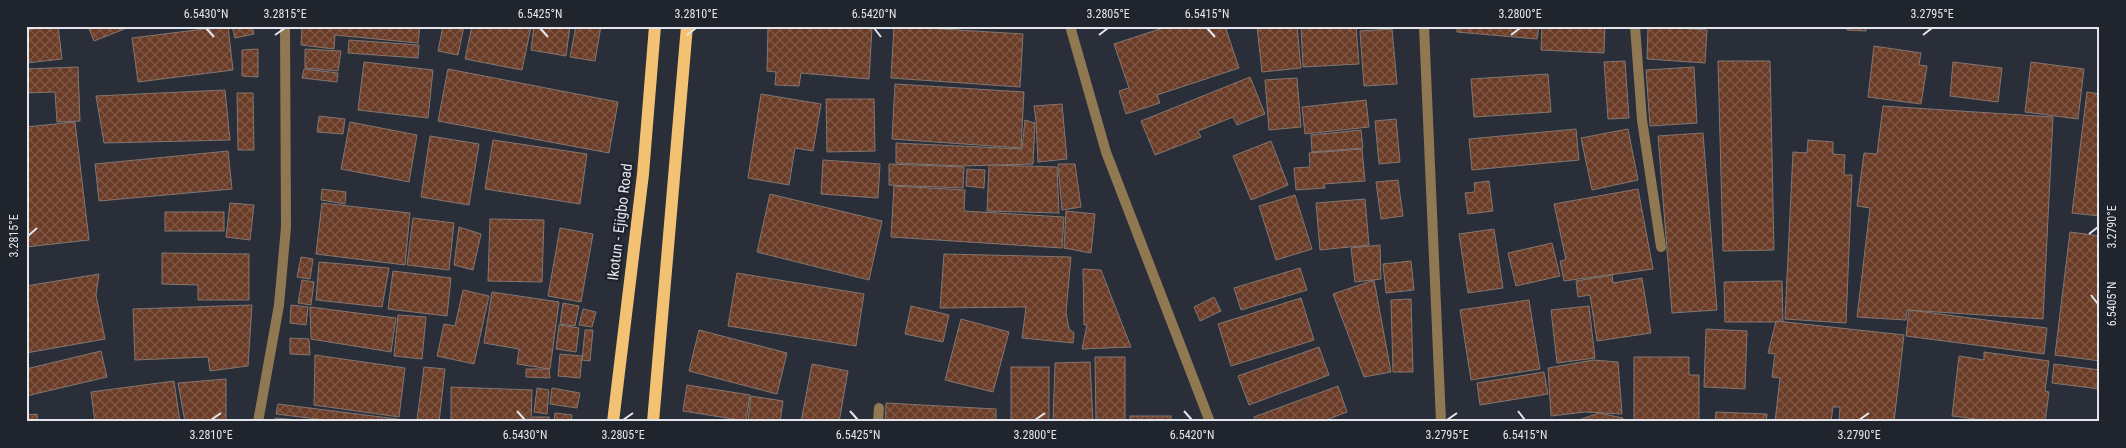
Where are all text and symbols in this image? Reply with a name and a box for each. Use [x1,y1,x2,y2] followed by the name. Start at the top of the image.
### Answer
[184,7,228,21] text: 6.5430°N
[263,7,307,21] text: 3.2815°E
[518,7,562,21] text: 6.5425°N
[674,7,718,21] text: 3.2810°E
[852,7,896,21] text: 6.5420°N
[1086,7,1130,21] text: 3.2805°E
[1185,7,1229,21] text: 6.5415°N
[1498,7,1542,21] text: 3.2800°E
[1910,7,1954,21] text: 3.2795°E
[604,162,636,282] street label: Ikotun - Ejigbo Road
[2105,205,2119,249] text: 3.2790°E
[7,214,21,258] text: 3.2815°E
[2105,282,2119,326] text: 6.5405°N
[189,428,233,442] text: 3.2810°E
[503,428,547,442] text: 6.5430°N
[601,428,645,442] text: 3.2805°E
[836,428,880,442] text: 6.5425°N
[1013,428,1057,442] text: 3.2800°E
[1170,428,1214,442] text: 6.5420°N
[1425,428,1469,442] text: 3.2795°E
[1503,428,1547,442] text: 6.5415°N
[1837,428,1881,442] text: 3.2790°E

